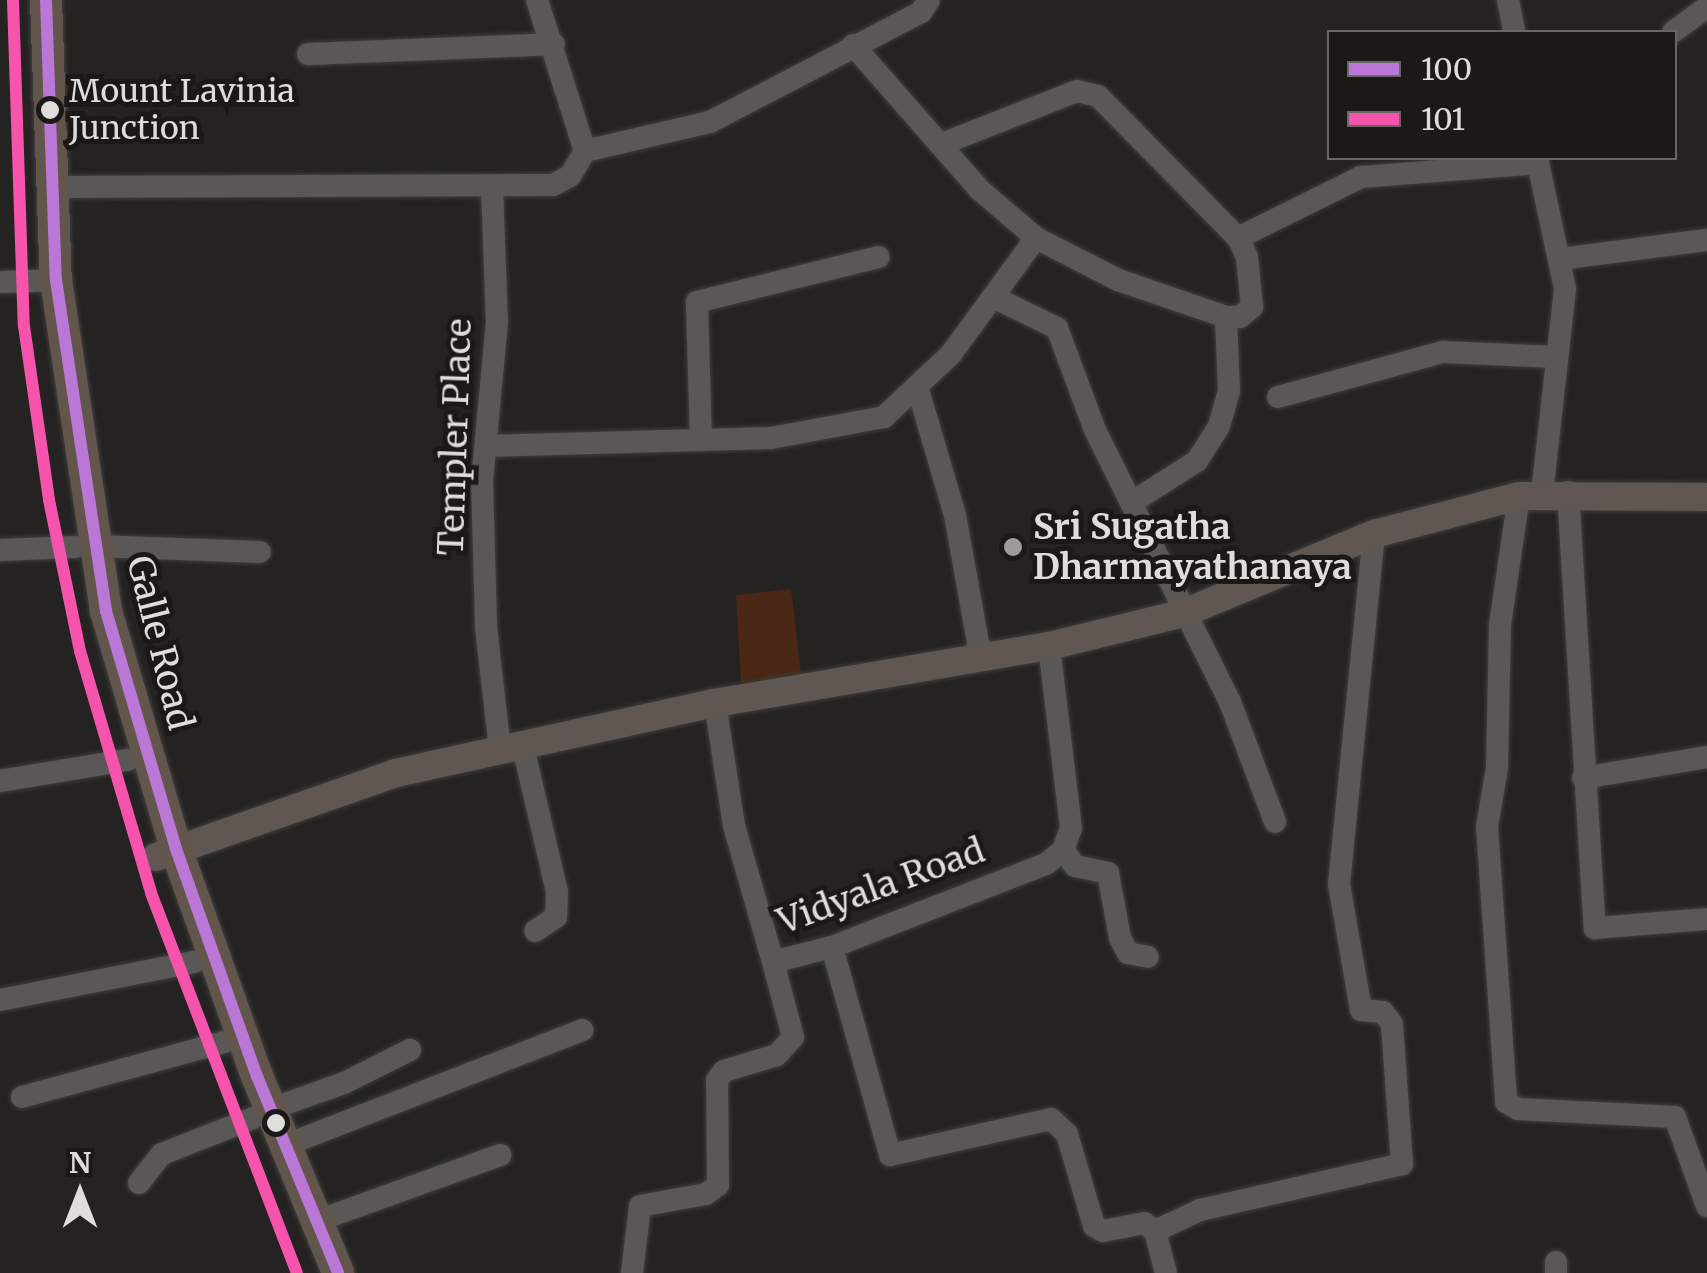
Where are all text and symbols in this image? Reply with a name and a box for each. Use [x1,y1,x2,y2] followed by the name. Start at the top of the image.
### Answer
[1327,30,1677,160] legend
[1421,50,1472,88] text: 100
[69,73,295,148] place label: Mount Lavinia Junction
[40,100,60,120] marker: Mount Lavinia Junction
[1421,100,1465,138] text: 101
[430,318,480,556] street label: Templer Place
[1033,506,1352,588] place label: Sri Sugatha Dharmayathanaya
[1002,536,1024,558] marker: Sri Sugatha Dharmayathanaya
[118,552,202,734] street label: Galle Road
[772,829,990,943] street label: Vidyala Road
[266,1113,286,1133] unlabelled marker
[30,1143,130,1243] north arrow
[69,1145,91,1181] text: N

